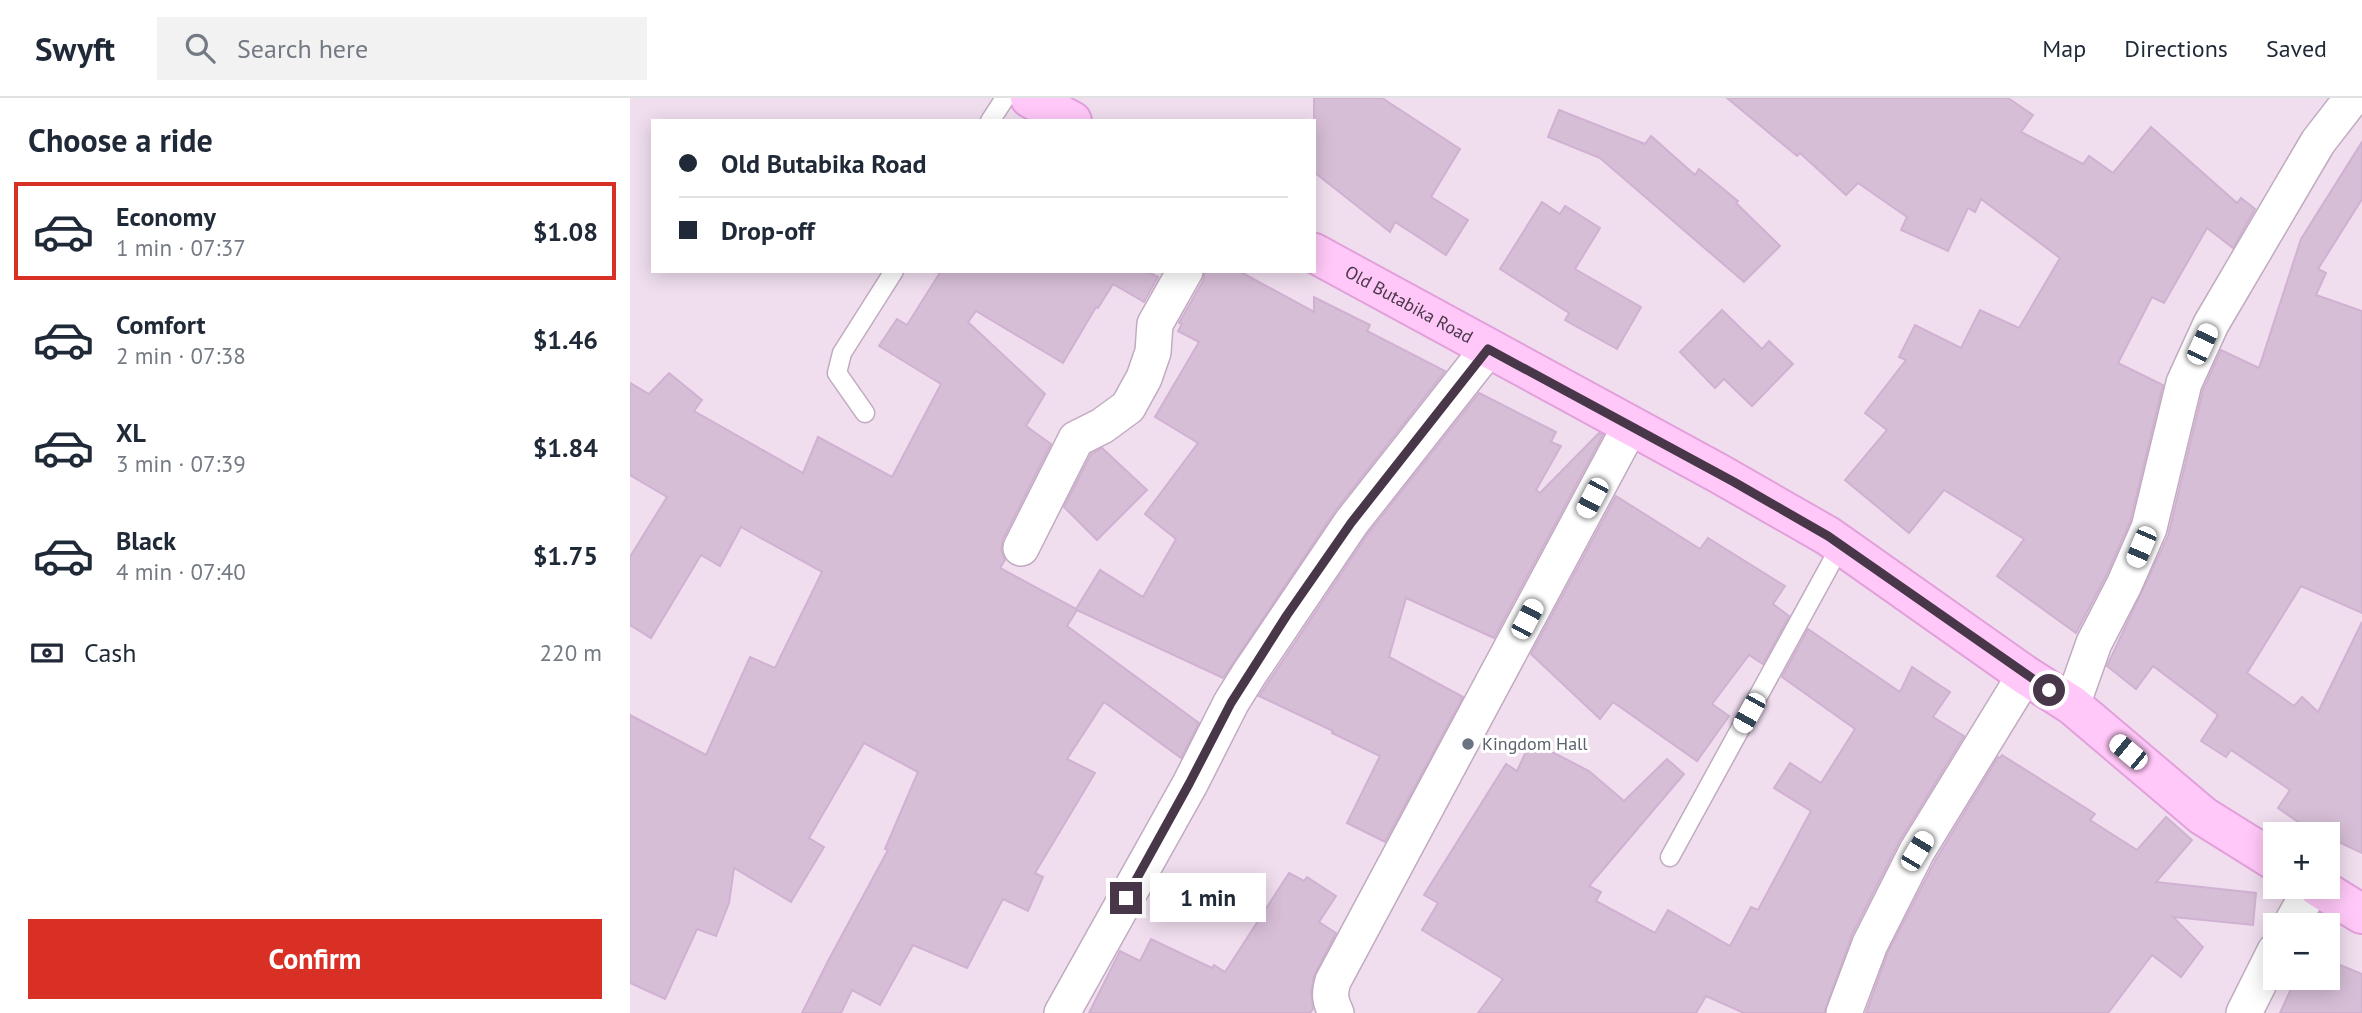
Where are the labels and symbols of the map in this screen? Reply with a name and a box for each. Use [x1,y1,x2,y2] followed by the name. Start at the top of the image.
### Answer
[1341,260,1477,348] street label: Old Butabika Road
[2184,321,2221,367] car
[1573,475,1612,521] car
[2124,524,2159,570] car
[1508,596,1547,642] car
[2033,674,2065,706] route start
[1730,690,1769,736] car
[2106,730,2151,774] car
[1482,732,1588,755] place label: Kingdom Hall
[1460,736,1476,752] marker: Kingdom Hall
[1898,828,1937,874] car
[1150,874,1266,922] callout: 1 min
[1110,882,1142,914] route end

